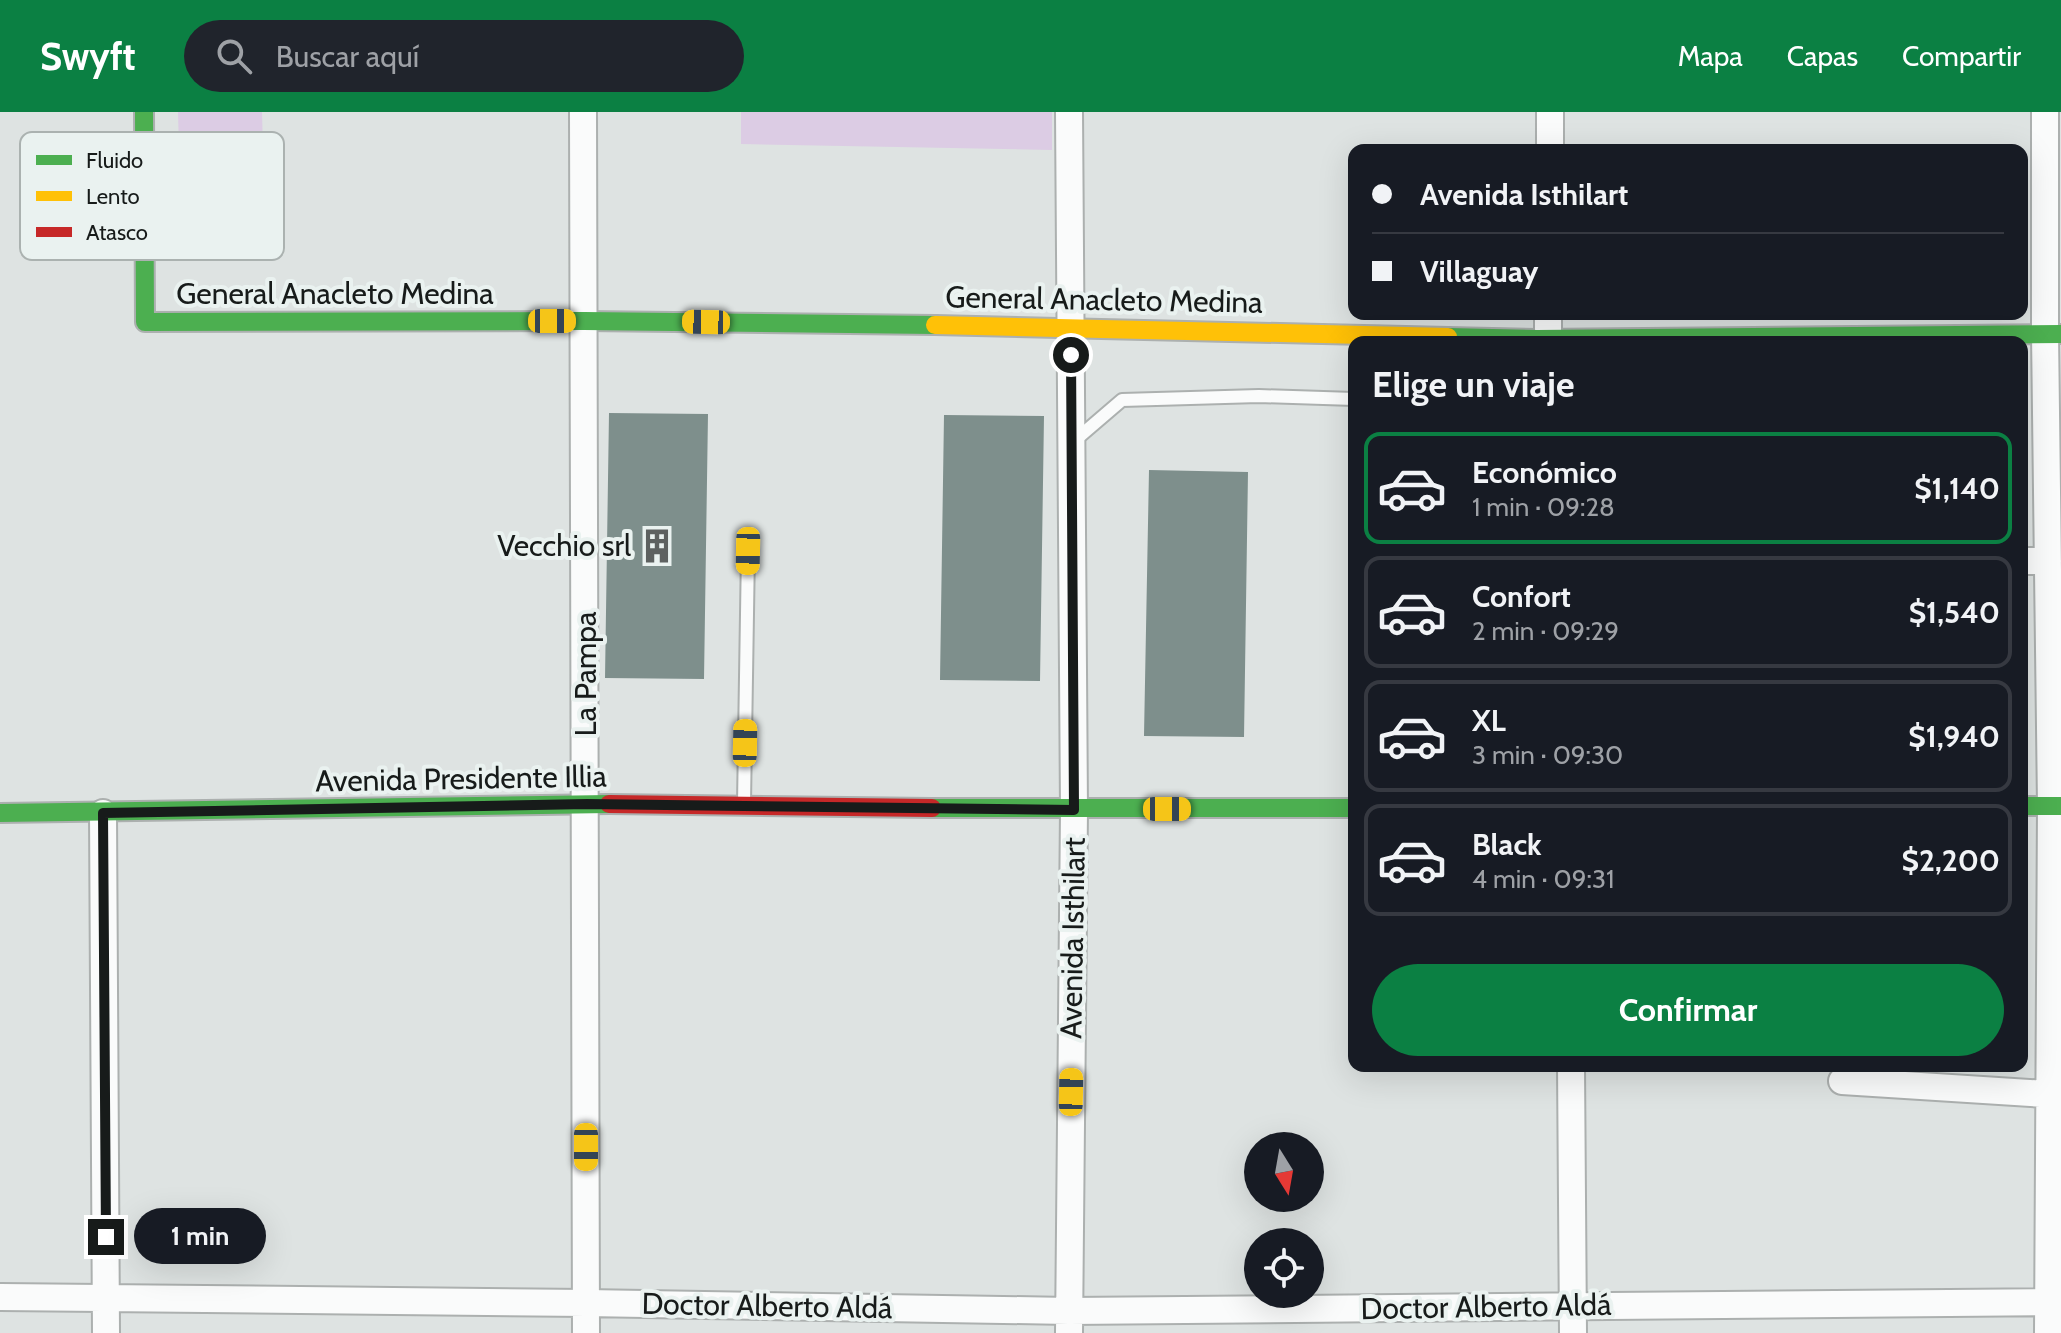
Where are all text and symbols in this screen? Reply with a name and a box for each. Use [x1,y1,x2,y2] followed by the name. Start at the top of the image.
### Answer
[184,20,744,92] search box
[40,33,136,80] text: Swyft
[212,34,256,78] icon: search
[276,38,419,75] text: Buscar aquí
[1678,39,1743,73] text: Mapa
[1787,39,1858,73] text: Capas
[1902,39,2021,73] text: Compartir
[20,132,284,260] legend
[86,147,143,174] text: Fluido
[1420,176,1628,213] text: Avenida Isthilart
[86,183,140,210] text: Lento
[86,219,148,246] text: Atasco
[1420,253,1538,290] text: Villaguay
[176,275,494,312] street label: General Anacleto Medina
[945,278,1264,321] street label: General Anacleto Medina
[528,309,576,333] car
[682,310,730,334] car
[1053,337,1089,373] route start
[1372,362,1575,406] text: Elige un viaje
[1376,452,1448,524] icon: car
[1472,454,1617,491] text: Económico
[1914,470,2000,507] text: $1,140
[1472,491,1615,523] text: 1 min · 09:28
[497,527,631,564] place label: Vecchio srl
[638,527,676,565] building icon: Vecchio srl
[736,527,760,575] car
[1376,576,1448,648] icon: car
[1472,578,1571,615] text: Confort
[1909,594,2000,631] text: $1,540
[567,611,604,736] street label: La Pampa
[1472,615,1619,647] text: 2 min · 09:29
[1376,700,1448,772] icon: car
[1472,702,1506,739] text: XL
[1908,718,2000,755] text: $1,940
[733,719,757,767] car
[1472,739,1623,771] text: 3 min · 09:30
[315,757,608,800] street label: Avenida Presidente Illia
[1143,797,1191,821] car
[1376,824,1448,896] icon: car
[1472,826,1542,863] text: Black
[1052,837,1093,1039] street label: Avenida Isthilart
[1902,842,2000,879] text: $2,200
[1472,863,1614,895] text: 4 min · 09:31
[1372,964,2004,1056] button: Confirmar
[1059,1068,1083,1116] car
[574,1123,598,1171] car
[1244,1132,1324,1212] north arrow
[1244,1132,1324,1308] map controls
[134,1209,266,1265] callout: 1 min
[88,1219,124,1255] route end
[171,1220,229,1252] text: 1 min
[1244,1228,1324,1308] button: locate
[641,1285,893,1326] street label: Doctor Alberto Aldá
[1360,1286,1612,1327] street label: Doctor Alberto Aldá

